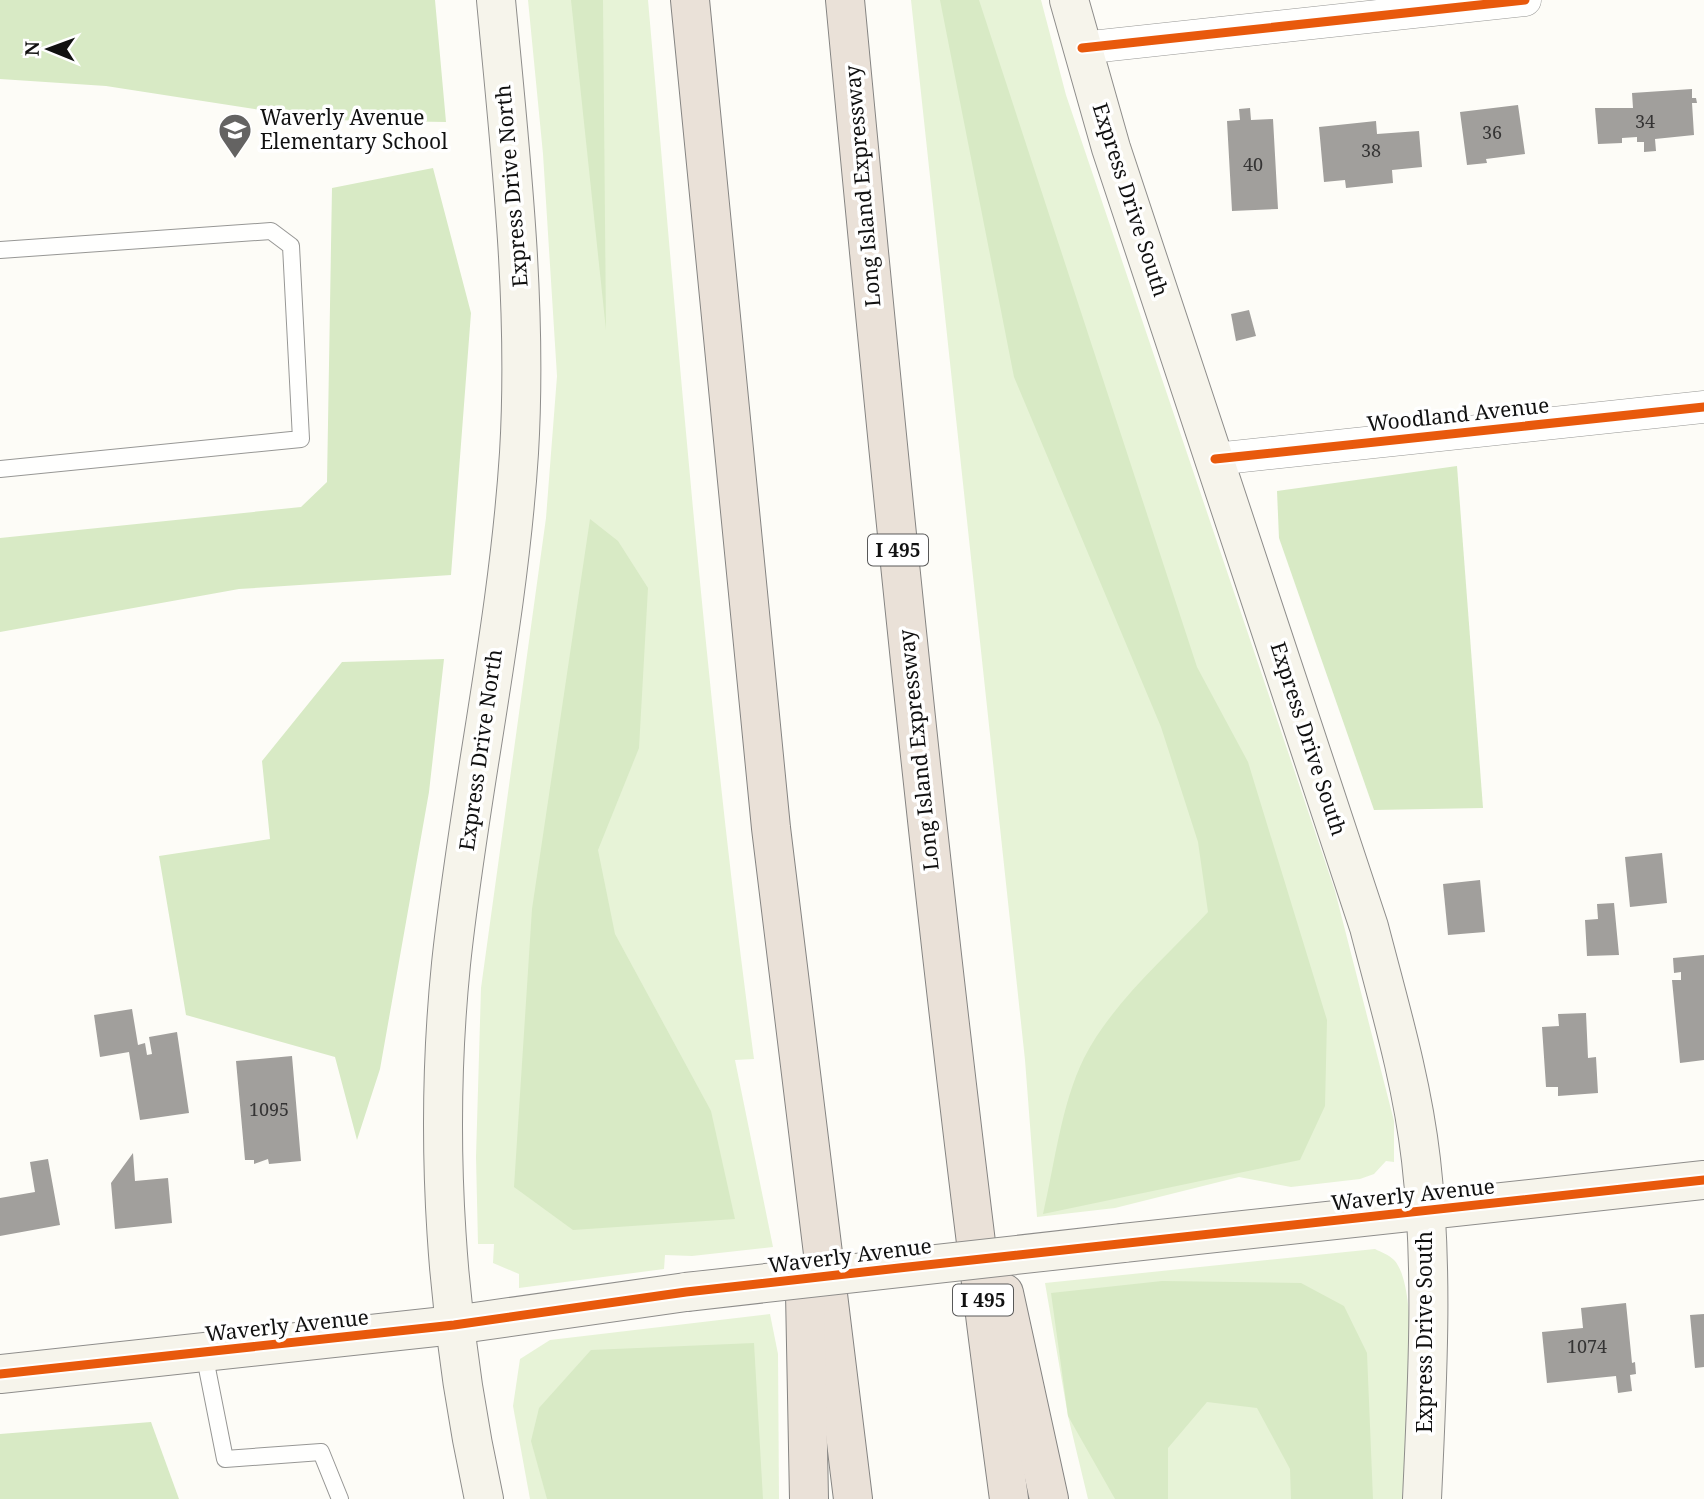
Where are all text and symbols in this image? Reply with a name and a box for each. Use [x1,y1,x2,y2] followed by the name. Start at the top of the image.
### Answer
[14,14,84,84] north arrow
[19,41,45,56] text: N
[837,64,887,308] street label: Long Island Expressway
[488,84,534,288] street label: Express Drive North
[1086,99,1175,300] street label: Express Drive South
[260,103,448,155] place label: Waverly Avenue Elementary School
[1635,109,1655,133] house number: 34
[216,111,254,160] school or university icon: Waverly Avenue Elementary School
[1482,120,1502,144] house number: 36
[1361,138,1381,162] house number: 38
[1243,152,1263,176] house number: 40
[1365,391,1550,438] street label: Woodland Avenue
[868,534,928,566] road number: I 495
[891,628,945,872] street label: Long Island Expressway
[1264,638,1353,839] street label: Express Drive South
[452,647,508,852] street label: Express Drive North
[249,1097,289,1121] house number: 1095
[1330,1171,1496,1217] street label: Waverly Avenue
[767,1231,933,1279] street label: Waverly Avenue
[1410,1231,1438,1433] street label: Express Drive South
[953,1284,1013,1316] road number: I 495
[204,1302,370,1348] street label: Waverly Avenue
[1567,1334,1607,1358] house number: 1074

